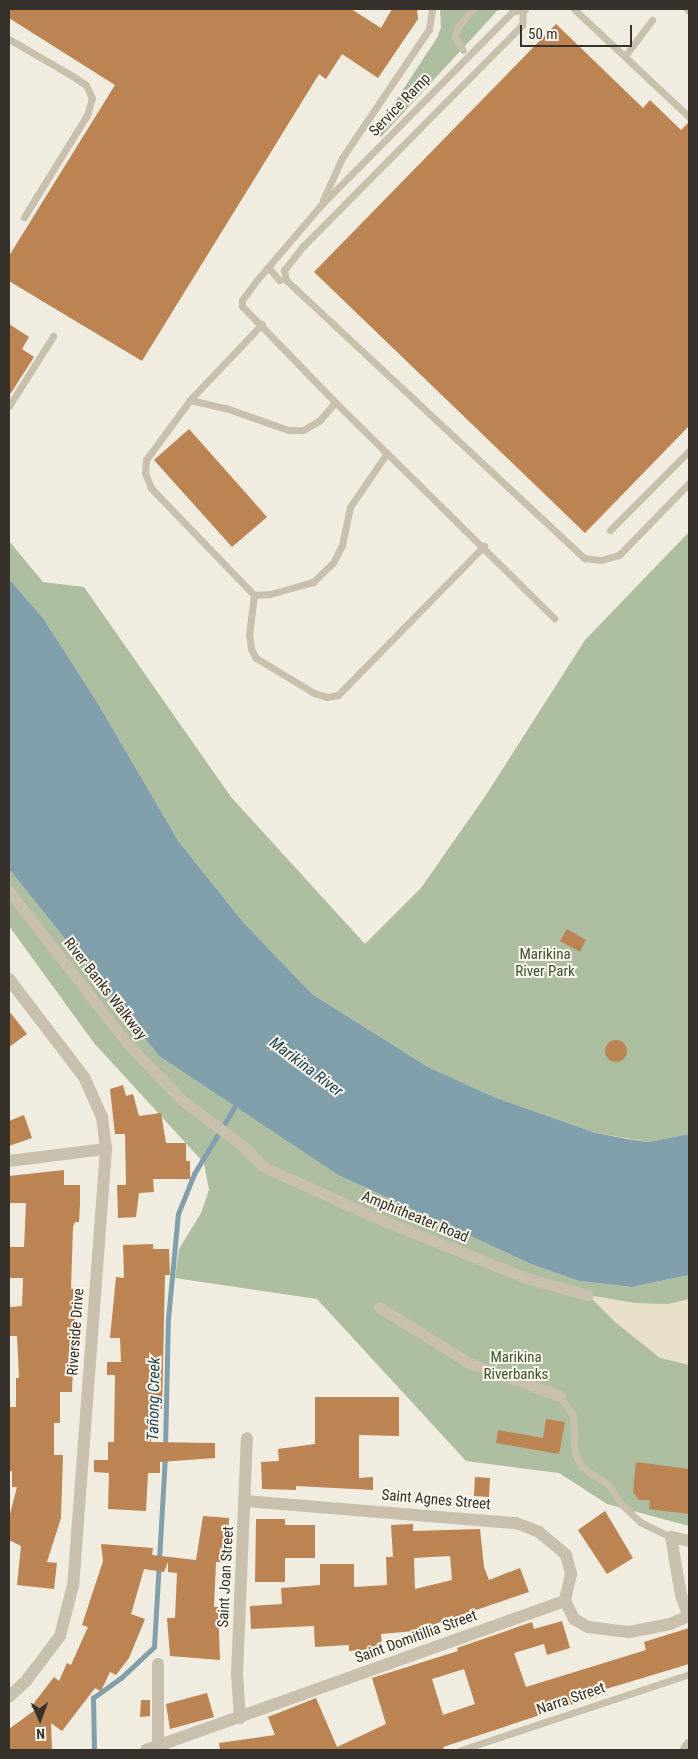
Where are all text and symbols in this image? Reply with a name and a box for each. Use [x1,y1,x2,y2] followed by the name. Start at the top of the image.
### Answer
[523,15,636,47] scale bar
[528,25,558,43] text: 50 m
[366,70,434,140] street label: Service Ramp
[60,935,150,1043] street label: River Banks Walkway
[515,945,575,980] park label: Marikina River Park
[266,1033,346,1101] water label: Marikina River
[359,1187,471,1247] street label: Amphitheater Road
[64,1288,88,1376] street label: Riverside Drive
[484,1348,548,1383] park label: Marikina Riverbanks
[144,1357,164,1441] water label: Tañong Creek
[381,1486,491,1514] street label: Saint Agnes Street
[214,1526,238,1628] street label: Saint Joan Street
[353,1607,479,1667] street label: Saint Domitillia Street
[534,1679,608,1719] street label: Narra Street
[15,1694,65,1744] north arrow
[36,1726,45,1742] text: N

